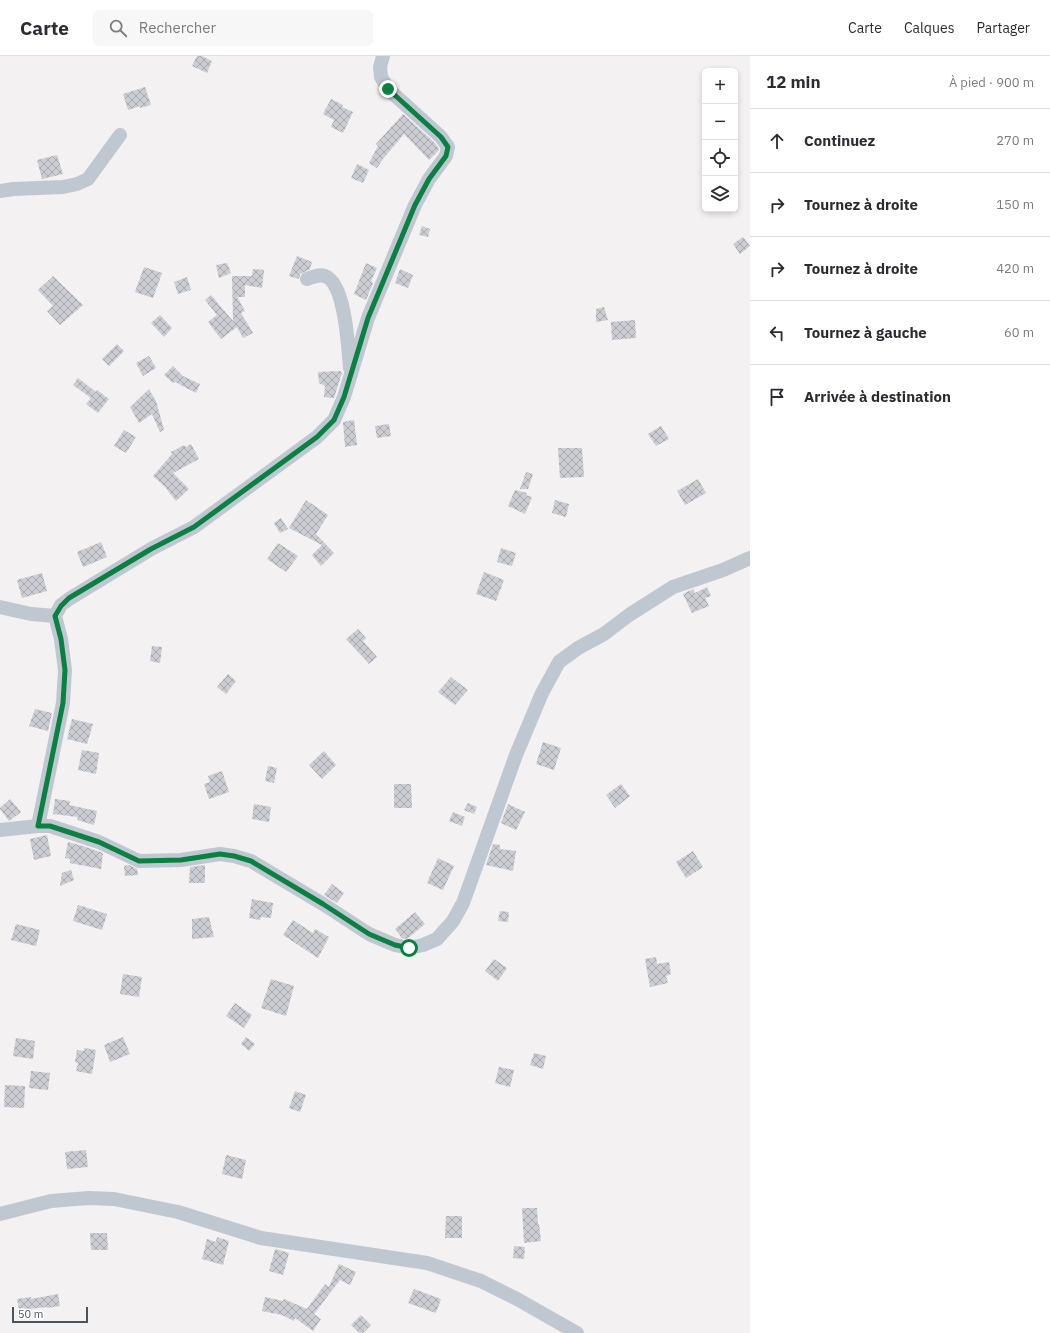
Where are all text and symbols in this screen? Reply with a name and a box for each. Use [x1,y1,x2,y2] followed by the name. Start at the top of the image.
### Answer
[93,10,373,46] search box
[20,16,69,40] text: Carte
[107,17,129,39] icon: search
[139,18,216,37] text: Rechercher
[848,19,882,37] text: Carte
[904,19,954,37] text: Calques
[976,19,1030,37] text: Partager
[702,68,738,212] map controls
[702,68,738,104] button: +
[766,71,821,93] text: 12 min
[949,74,1034,91] text: À pied · 900 m
[379,80,397,98] route end
[702,104,738,140] button: −
[766,130,788,152] icon: ahead
[804,131,875,150] text: Continuez
[996,132,1034,149] text: 270 m
[702,140,738,176] button: locate
[702,176,738,212] button: layers
[766,194,788,216] icon: right
[804,195,918,214] text: Tournez à droite
[996,196,1034,213] text: 150 m
[766,258,788,280] icon: right
[804,259,918,278] text: Tournez à droite
[996,260,1034,277] text: 420 m
[766,322,788,344] icon: left
[804,323,927,342] text: Tournez à gauche
[1004,324,1034,341] text: 60 m
[766,386,788,408] icon: arrive
[804,387,951,406] text: Arrivée à destination
[400,939,418,957] route start
[12,1305,88,1324] scale bar
[18,1307,43,1321] text: 50 m

